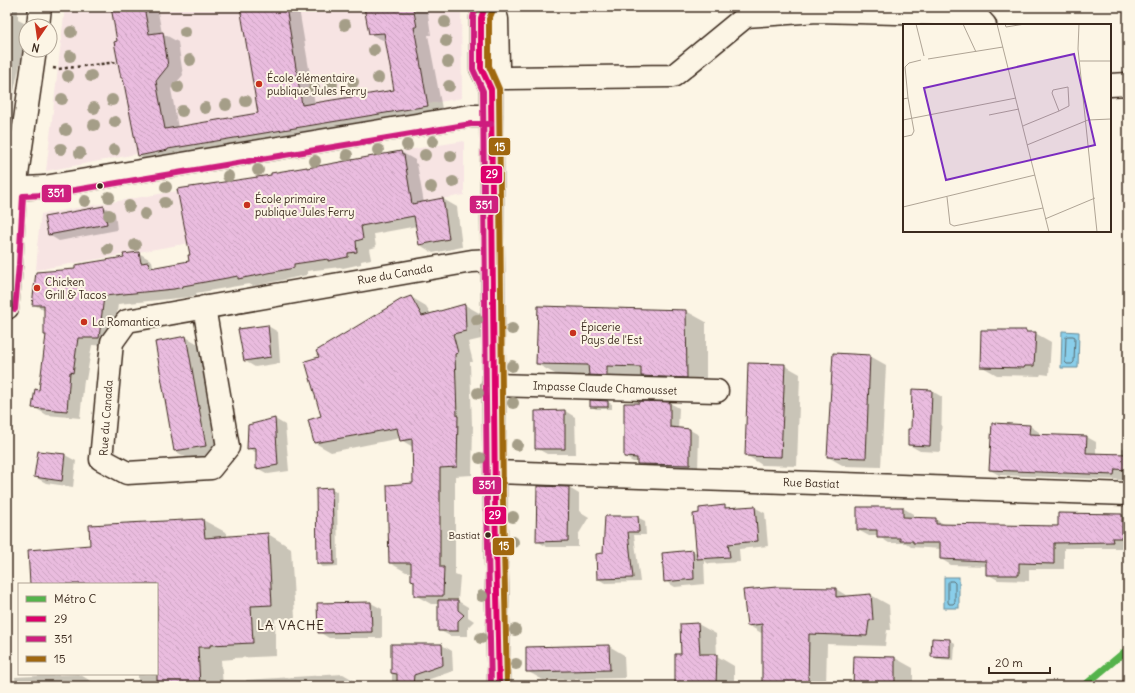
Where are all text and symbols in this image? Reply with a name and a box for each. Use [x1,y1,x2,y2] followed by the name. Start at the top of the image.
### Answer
[18,18,58,58] north arrow
[903,24,1111,232] inset map
[30,40,41,55] text: N
[267,70,366,98] place label: École élémentaire publique Jules Ferry
[254,79,264,89] marker: École élémentaire publique Jules Ferry
[488,137,511,156] line badge: 15
[495,140,505,154] text: 15
[480,165,503,184] line badge: 29
[486,167,498,181] text: 29
[95,181,105,191] unlabelled marker
[41,184,72,203] line badge: 351
[48,186,64,200] text: 351
[255,191,354,219] place label: École primaire publique Jules Ferry
[469,195,499,214] line badge: 351
[476,198,492,212] text: 351
[242,200,252,210] marker: École primaire publique Jules Ferry
[356,260,434,288] street label: Rue du Canada
[45,275,106,302] place label: Chicken Grill & Tacos
[32,283,42,293] marker: Chicken Grill & Tacos
[92,315,160,329] place label: La Romantica
[79,317,89,327] marker: La Romantica
[581,319,642,347] place label: Épicerie Pays de l'Est
[568,328,578,338] marker: Épicerie Pays de l'Est
[533,378,678,398] street label: Impasse Claude Chamousset
[96,380,116,456] street label: Rue du Canada
[783,475,840,491] street label: Rue Bastiat
[472,476,502,495] line badge: 351
[479,478,495,492] text: 351
[484,506,507,525] line badge: 29
[489,508,501,522] text: 29
[449,529,481,542] place label: Bastiat
[483,530,493,540] marker: Bastiat
[492,537,515,556] line badge: 15
[499,539,509,553] text: 15
[18,583,158,675] legend
[54,591,97,606] text: Métro C
[54,611,68,626] text: 29
[257,617,325,634] district label: LA VACHE
[54,631,72,646] text: 351
[989,649,1050,675] scale bar
[54,651,66,666] text: 15
[995,655,1023,670] text: 20 m

